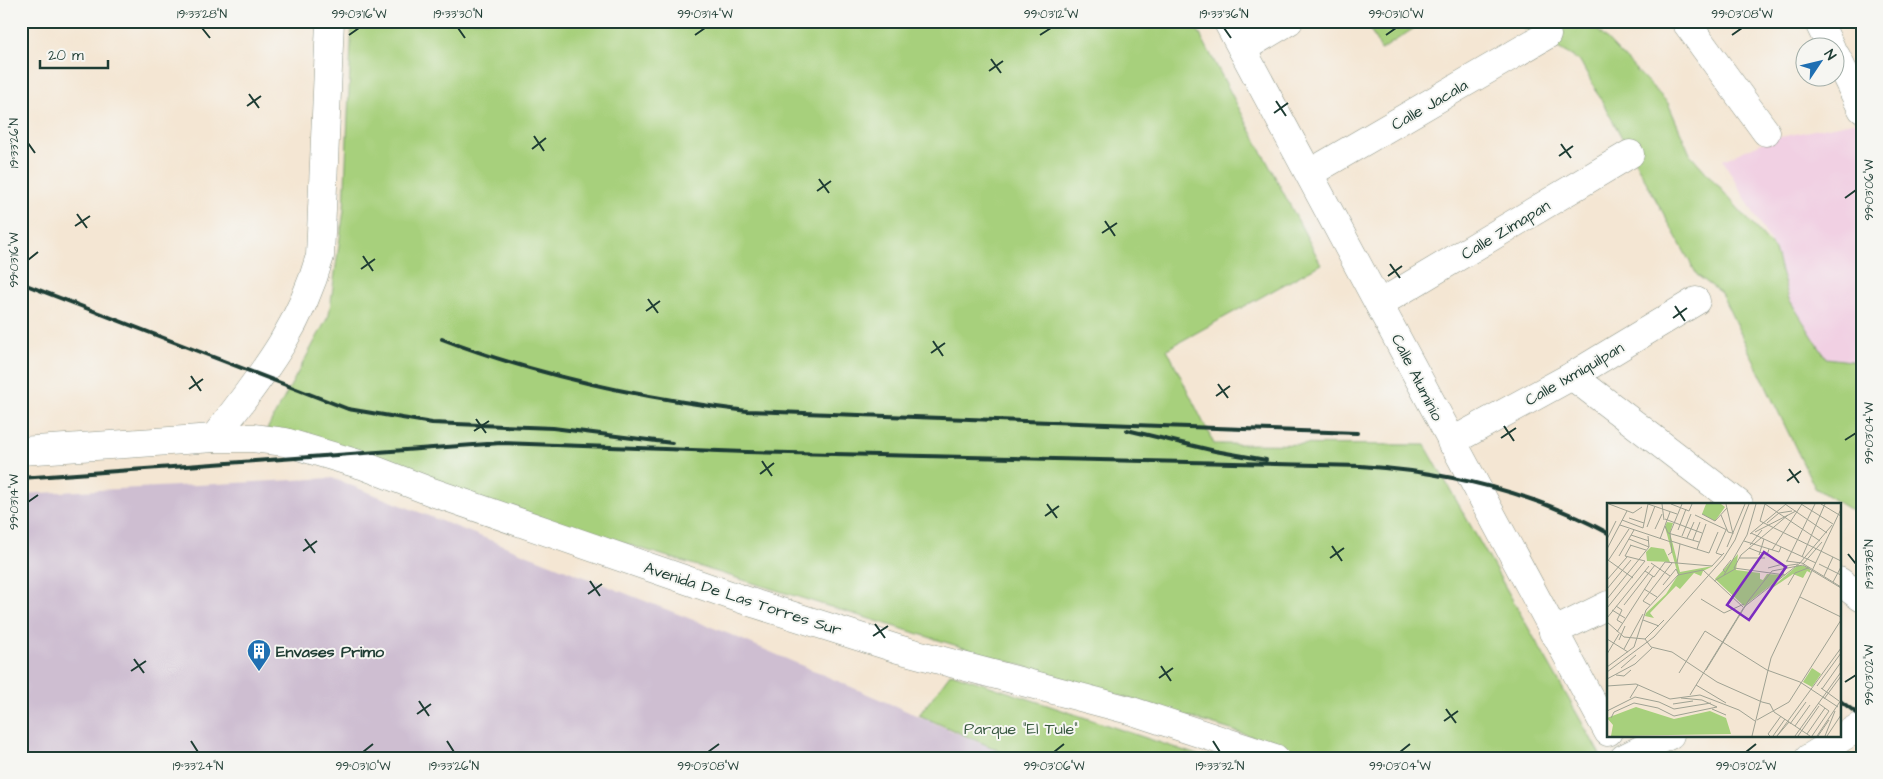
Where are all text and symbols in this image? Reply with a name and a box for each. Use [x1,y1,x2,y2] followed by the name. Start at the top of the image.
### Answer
[177,6,228,23] text: 19°33'28"N
[331,6,387,23] text: 99°03'16"W
[433,6,483,23] text: 19°33'30"N
[677,6,734,23] text: 99°03'14"W
[1024,6,1079,23] text: 99°03'12"W
[1199,6,1249,23] text: 19°33'36"N
[1368,6,1424,23] text: 99°03'10"W
[1711,6,1773,23] text: 99°03'08"W
[40,38,108,70] scale bar
[1796,38,1846,88] north arrow
[48,45,84,66] text: 20 m
[1819,46,1841,65] text: N
[1387,74,1472,136] street label: Calle Jacala
[6,118,23,168] text: 19°33'26"N
[1861,159,1878,221] text: 99°03'06"W
[1457,195,1554,265] street label: Calle Zimapan
[6,232,23,288] text: 99°03'16"W
[1386,330,1448,425] street label: Calle Aluminio
[1521,337,1628,411] street label: Calle Ixmiquilpan
[1861,401,1878,464] text: 99°03'04"W
[6,473,23,530] text: 99°03'14"W
[1607,503,1840,736] inset map
[1861,539,1878,589] text: 19°33'38"N
[641,557,844,641] street label: Avenida De Las Torres Sur
[246,638,272,672] building icon: Envases Primo
[276,641,385,663] place label: Envases Primo
[1861,644,1878,705] text: 99°03'02"W
[964,718,1078,740] park label: Parque "El Tule"
[173,758,224,775] text: 19°33'24"N
[335,758,391,775] text: 99°03'10"W
[429,758,479,775] text: 19°33'26"N
[677,758,739,775] text: 99°03'08"W
[1023,758,1085,775] text: 99°03'06"W
[1196,758,1245,775] text: 19°33'32"N
[1369,758,1432,775] text: 99°03'04"W
[1716,758,1777,775] text: 99°03'02"W

